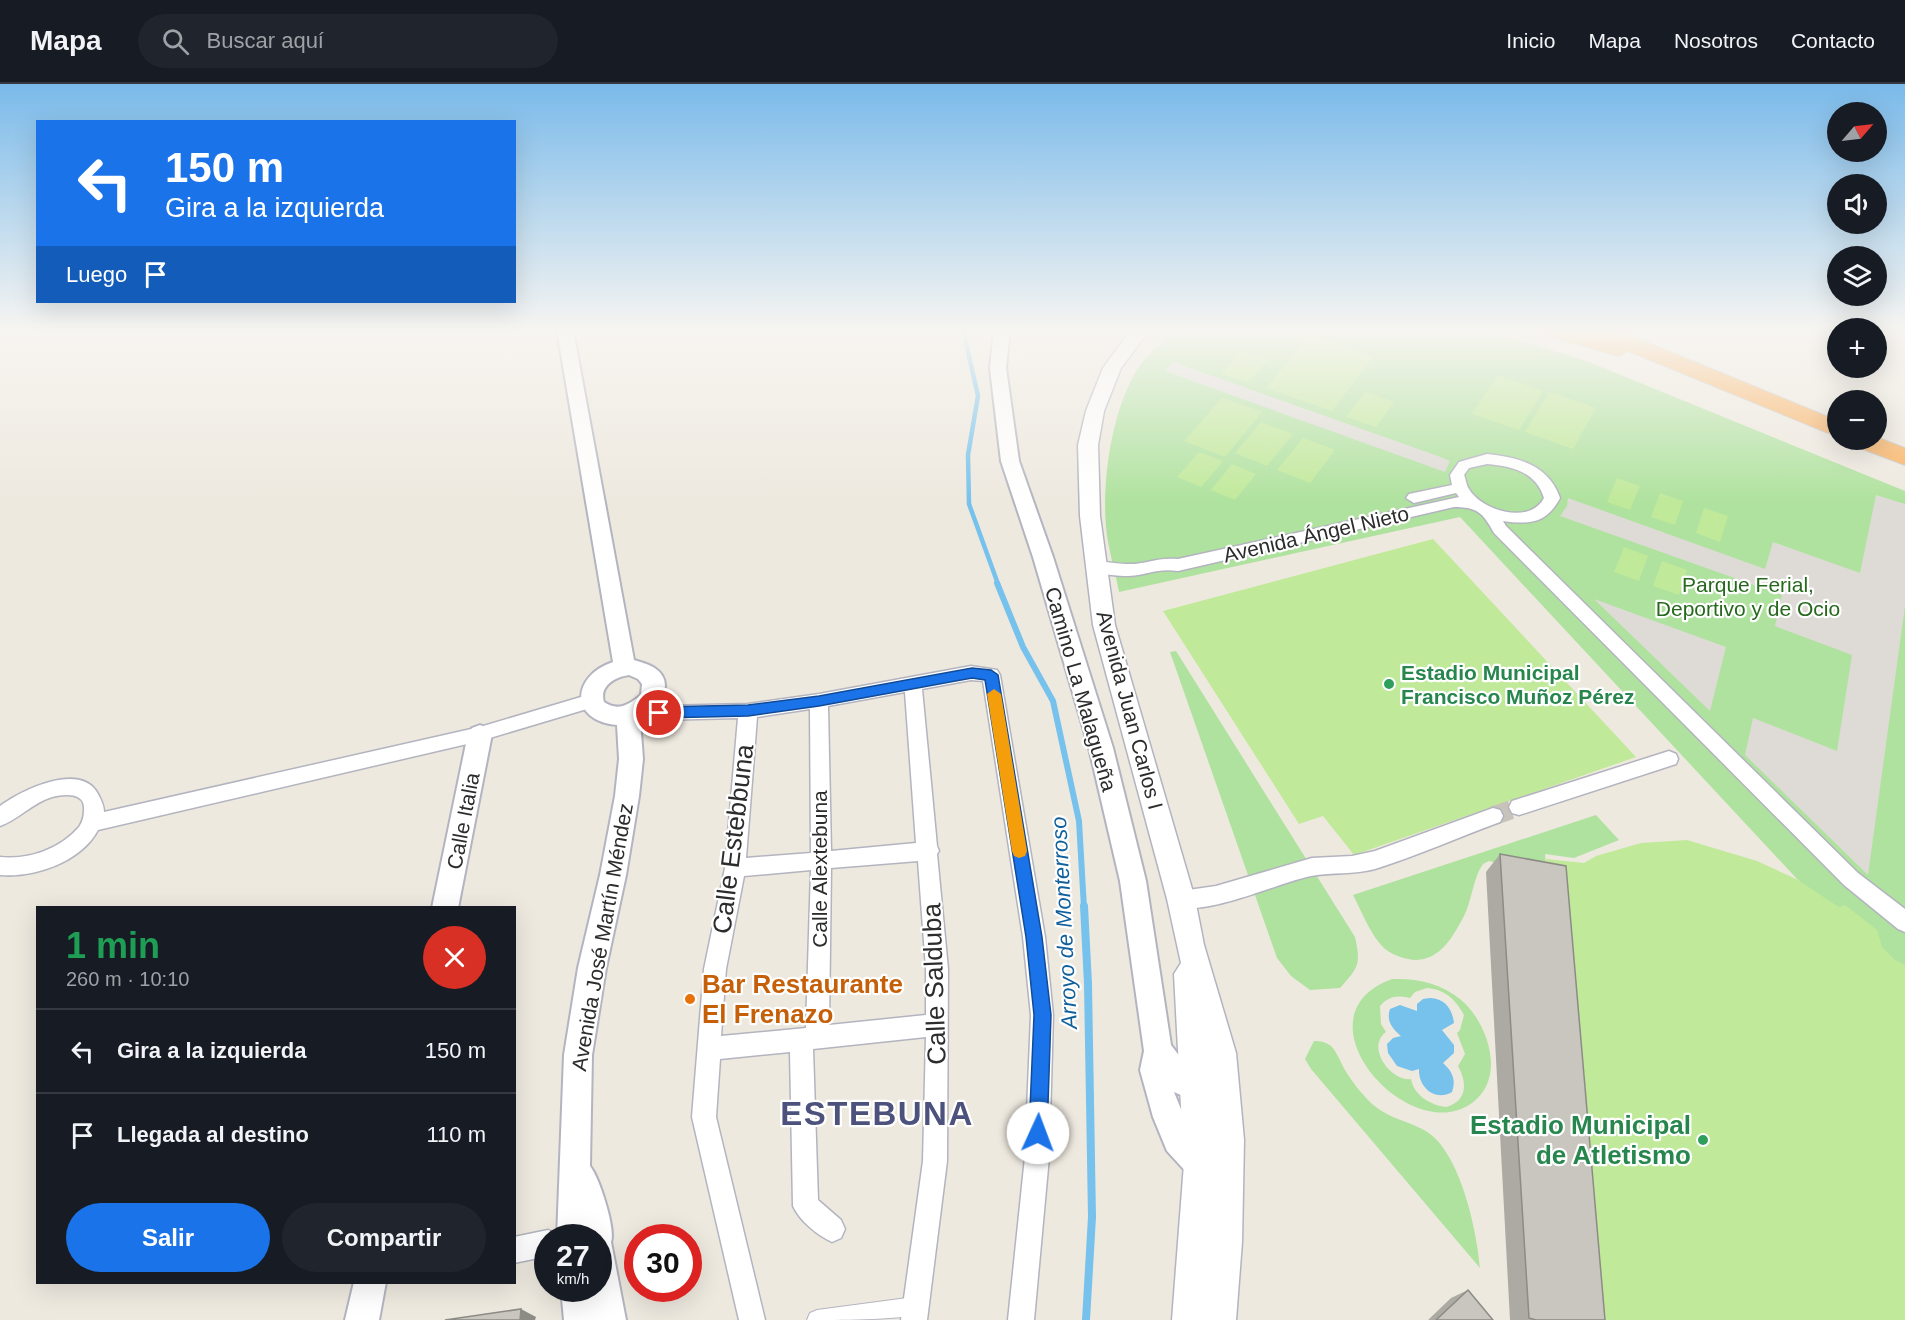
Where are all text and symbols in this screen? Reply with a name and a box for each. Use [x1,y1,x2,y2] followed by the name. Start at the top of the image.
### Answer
[138,14,558,68] search box
[30,25,102,56] text: Mapa
[159,25,192,58] icon: search
[207,28,324,53] text: Buscar aquí
[1506,29,1555,52] text: Inicio
[1588,29,1641,52] text: Mapa
[1674,29,1758,52] text: Nosotros
[1791,29,1875,52] text: Contacto
[1827,102,1887,162] north arrow
[1827,102,1887,450] map controls
[66,144,144,222] icon: left
[165,144,284,191] text: 150 m
[1827,174,1887,234] button: sound
[165,193,384,223] text: Gira a la izquierda
[1827,246,1887,306] button: layers
[139,258,172,291] icon: arrive
[66,262,127,287] text: Luego
[1827,318,1887,378] button: +
[1827,390,1887,450] button: −
[1221,501,1411,567] street label: Avenida Ángel Nieto
[1656,573,1840,620] park label: Parque Ferial, Deportivo y de Ocio
[1041,584,1121,794] street label: Camino La Malagueña
[1092,608,1168,812] street label: Avenida Juan Carlos I
[1401,661,1634,708] place label: Estadio Municipal Francisco Muñoz Pérez
[1382,677,1396,691] marker: Estadio Municipal Francisco Muñoz Pérez
[633,687,684,738] pin
[642,696,675,729] icon: arrive
[706,742,760,936] street label: Calle Estebbuna
[442,770,484,871] street label: Calle Italia
[808,790,831,948] street label: Calle Alextebuna
[567,801,637,1073] street label: Avenida José Martín Méndez
[1046,816,1082,1032] water label: Arroyo de Monterroso
[916,902,952,1065] street label: Calle Salduba
[66,925,160,966] text: 1 min
[423,926,486,989] button: close
[66,968,189,990] text: 260 m · 10:10
[702,969,903,1029] place label: Bar Restaurante El Frenazo
[683,992,697,1006] marker: Bar Restaurante El Frenazo
[66,1035,99,1068] icon: left
[117,1038,307,1063] text: Gira a la izquierda
[425,1038,486,1063] text: 150 m
[780,1095,974,1132] district label: ESTEBUNA
[1006,1101,1070,1165] position arrow
[1470,1110,1691,1170] place label: Estadio Municipal de Atletismo
[66,1119,99,1152] icon: arrive
[117,1122,309,1147] text: Llegada al destino
[426,1122,486,1147] text: 110 m
[1696,1133,1710,1147] marker: Estadio Municipal de Atletismo
[66,1203,270,1272] button: Salir
[282,1203,486,1272] button: Compartir
[624,1224,702,1302] speed limit sign: 30
[556,1239,590,1272] text: 27
[557,1270,589,1287] text: km/h

